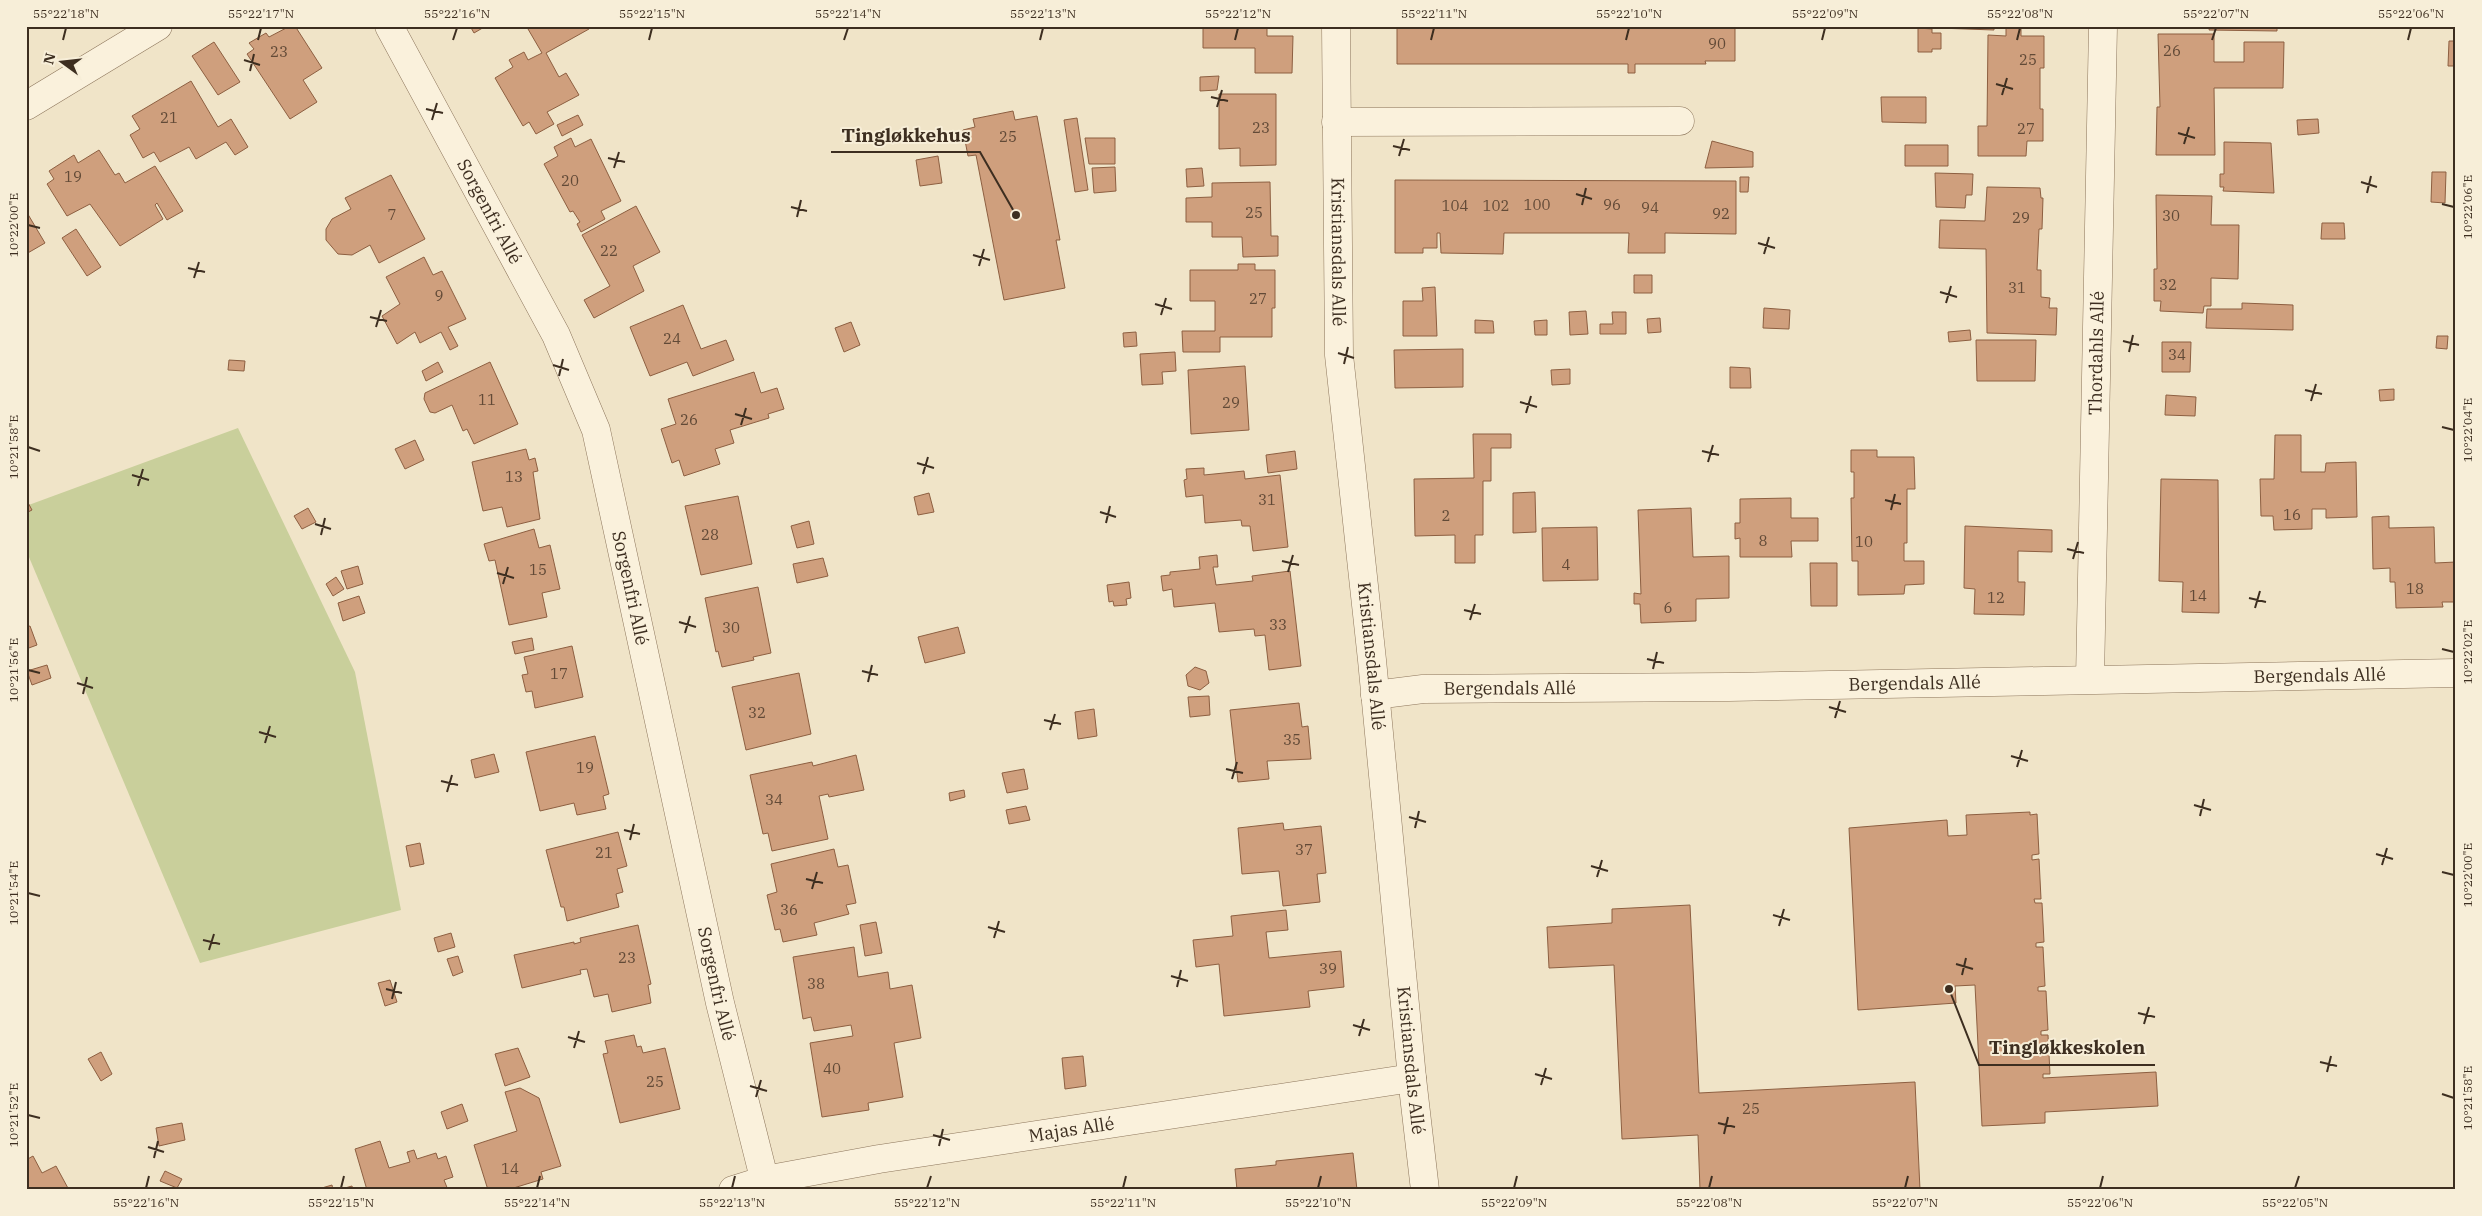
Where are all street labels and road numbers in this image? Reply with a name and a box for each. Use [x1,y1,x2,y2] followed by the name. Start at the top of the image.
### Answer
[452,155,528,268] street label: Sorgenfri Allé
[1326,177,1351,327] street label: Kristiansdals Allé
[2083,291,2109,415] street label: Thordahls Allé
[607,529,654,647] street label: Sorgenfri Allé
[1353,581,1391,731] street label: Kristiansdals Allé
[2253,662,2386,688] street label: Bergendals Allé
[1848,670,1981,696] street label: Bergendals Allé
[1443,676,1576,700] street label: Bergendals Allé
[693,925,741,1043] street label: Sorgenfri Allé
[1392,985,1430,1136] street label: Kristiansdals Allé
[1027,1111,1116,1147] street label: Majas Allé

